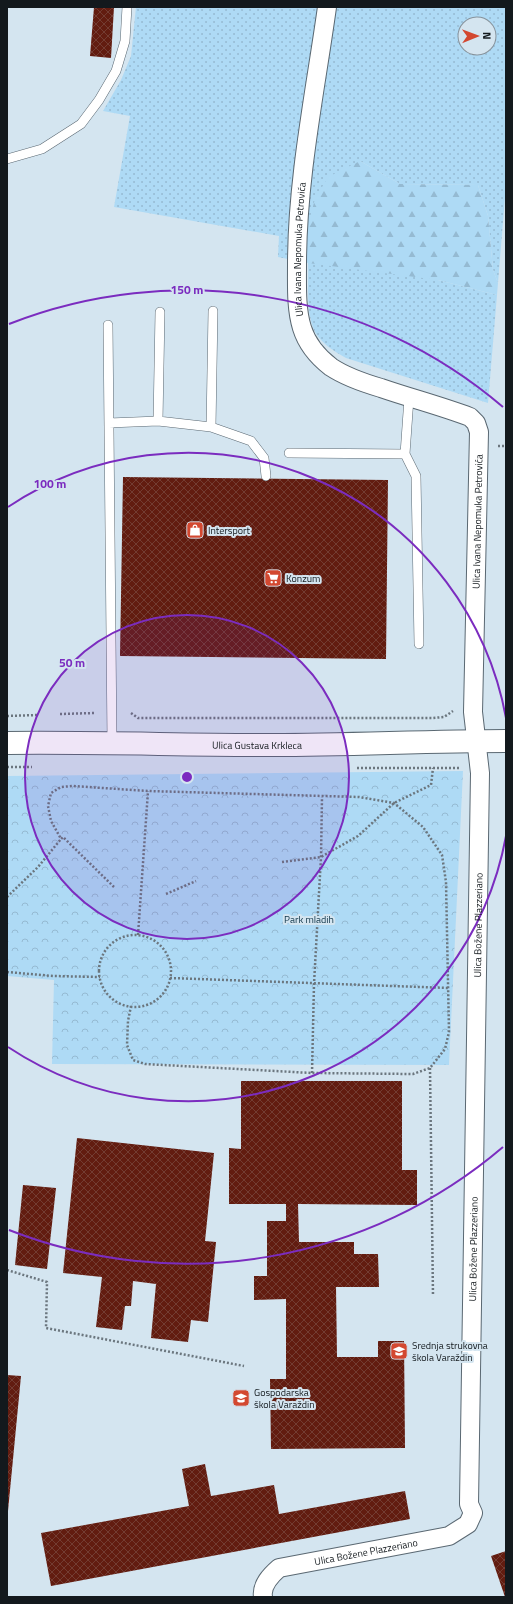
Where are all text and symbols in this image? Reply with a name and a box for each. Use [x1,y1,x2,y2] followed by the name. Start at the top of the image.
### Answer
[457,16,497,56] north arrow
[479,32,495,40] text: N
[290,181,310,318] street label: Ulica Ivana Nepomuka Petrovića
[171,280,203,299] text: 150 m
[469,454,487,589] street label: Ulica Ivana Nepomuka Petrovića
[34,474,66,493] text: 100 m
[185,520,205,540] shop icon: Intersport
[208,523,250,538] place label: Intersport
[263,568,283,588] supermarket icon: Konzum
[286,571,320,586] place label: Konzum
[59,653,85,672] text: 50 m
[212,738,302,753] street label: Ulica Gustava Krkleca
[180,770,194,784] centre of rings
[470,872,487,978] street label: Ulica Božene Plazzeriano
[284,912,334,927] park label: Park mladih
[465,1196,482,1302] street label: Ulica Božene Plazzeriano
[412,1338,488,1365] place label: Srednja strukovna škola Varaždin
[389,1341,409,1361] school or university icon: Srednja strukovna škola Varaždin
[254,1385,315,1412] place label: Gospodarska škola Varaždin
[231,1388,251,1408] school or university icon: Gospodarska škola Varaždin
[313,1535,419,1569] street label: Ulica Božene Plazzeriano

